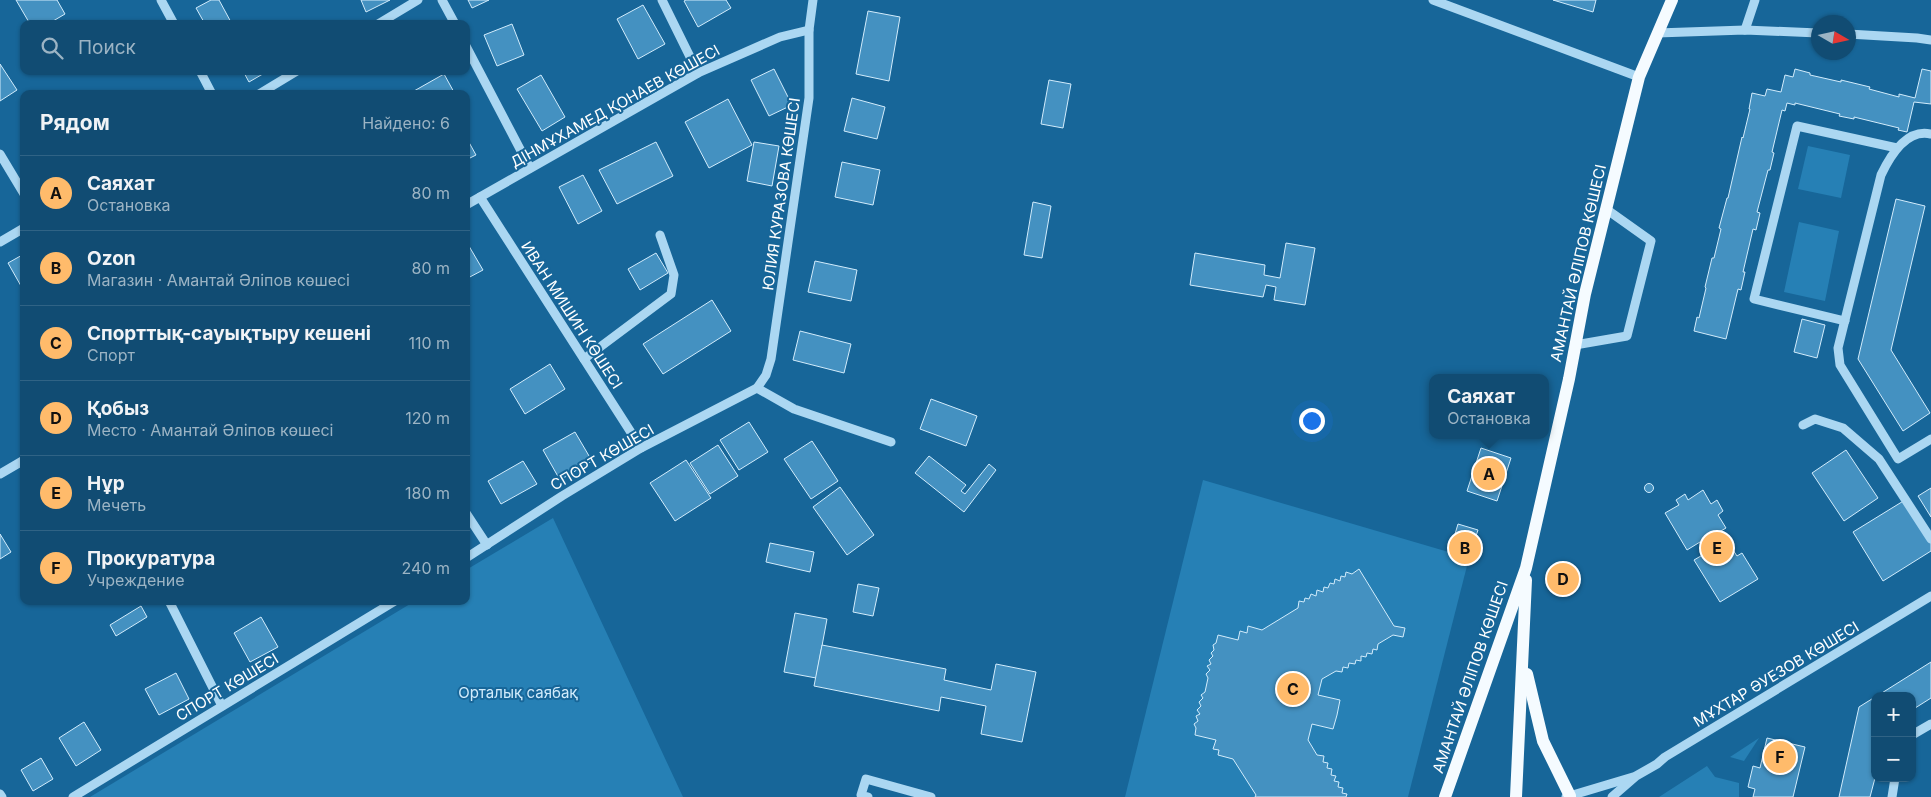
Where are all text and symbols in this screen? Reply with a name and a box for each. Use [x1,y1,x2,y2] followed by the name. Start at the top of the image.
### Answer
[1811,15,1856,60] north arrow
[20,20,470,75] search box
[38,34,66,62] icon: search
[78,36,136,59] text: Поиск
[507,40,723,172] street label: ДІНМҰХАМЕД ҚОНАЕВ КӨШЕСІ
[758,96,804,292] street label: ЮЛИЯ КУРАЗОВА КӨШЕСІ
[40,110,110,135] text: Рядом
[362,113,450,133] text: Найдено: 6
[1546,162,1610,364] street label: АМАНТАЙ ӘЛІПОВ КӨШЕСІ
[87,172,155,195] text: Саяхат
[50,183,62,203] text: A
[411,183,450,203] text: 80 m
[87,195,171,215] text: Остановка
[517,238,627,392] street label: ИВАН МИШИН КӨШЕСІ
[87,247,136,270] text: Ozon
[51,258,61,278] text: B
[411,258,450,278] text: 80 m
[87,270,350,290] text: Магазин · Амантай Әліпов көшесі
[87,322,371,345] text: Спорттық-сауықтыру кешені
[50,333,62,353] text: C
[408,333,450,353] text: 110 m
[87,345,135,365] text: Спорт
[1429,374,1549,439] popup
[1447,385,1515,408] text: Саяхат
[87,397,149,420] text: Қобыз
[50,408,62,428] text: D
[405,408,450,428] text: 120 m
[1299,408,1325,434] your location
[1447,408,1531,428] text: Остановка
[87,420,333,440] text: Место · Амантай Әліпов көшесі
[547,420,657,494] street label: СПОРТ КӨШЕСІ
[1473,455,1505,493] pin: A
[87,472,125,495] text: Нұр
[51,483,61,503] text: E
[405,483,450,503] text: 180 m
[87,495,146,515] text: Мечеть
[1449,529,1481,567] pin: B
[1701,529,1733,567] pin: E
[87,547,215,570] text: Прокуратура
[51,558,61,578] text: F
[402,558,450,578] text: 240 m
[1547,560,1579,598] pin: D
[87,570,185,590] text: Учреждение
[1428,578,1512,776] street label: АМАНТАЙ ӘЛІПОВ КӨШЕСІ
[1690,617,1862,731] street label: МҰХТАР ӘУЕЗОВ КӨШЕСІ
[172,649,282,725] street label: СПОРТ КӨШЕСІ
[1277,670,1309,708] pin: C
[458,683,578,702] park label: Орталық саябақ
[1871,692,1916,782] map controls
[1871,692,1916,737] button: +
[1871,737,1916,782] button: −
[1764,738,1796,776] pin: F

